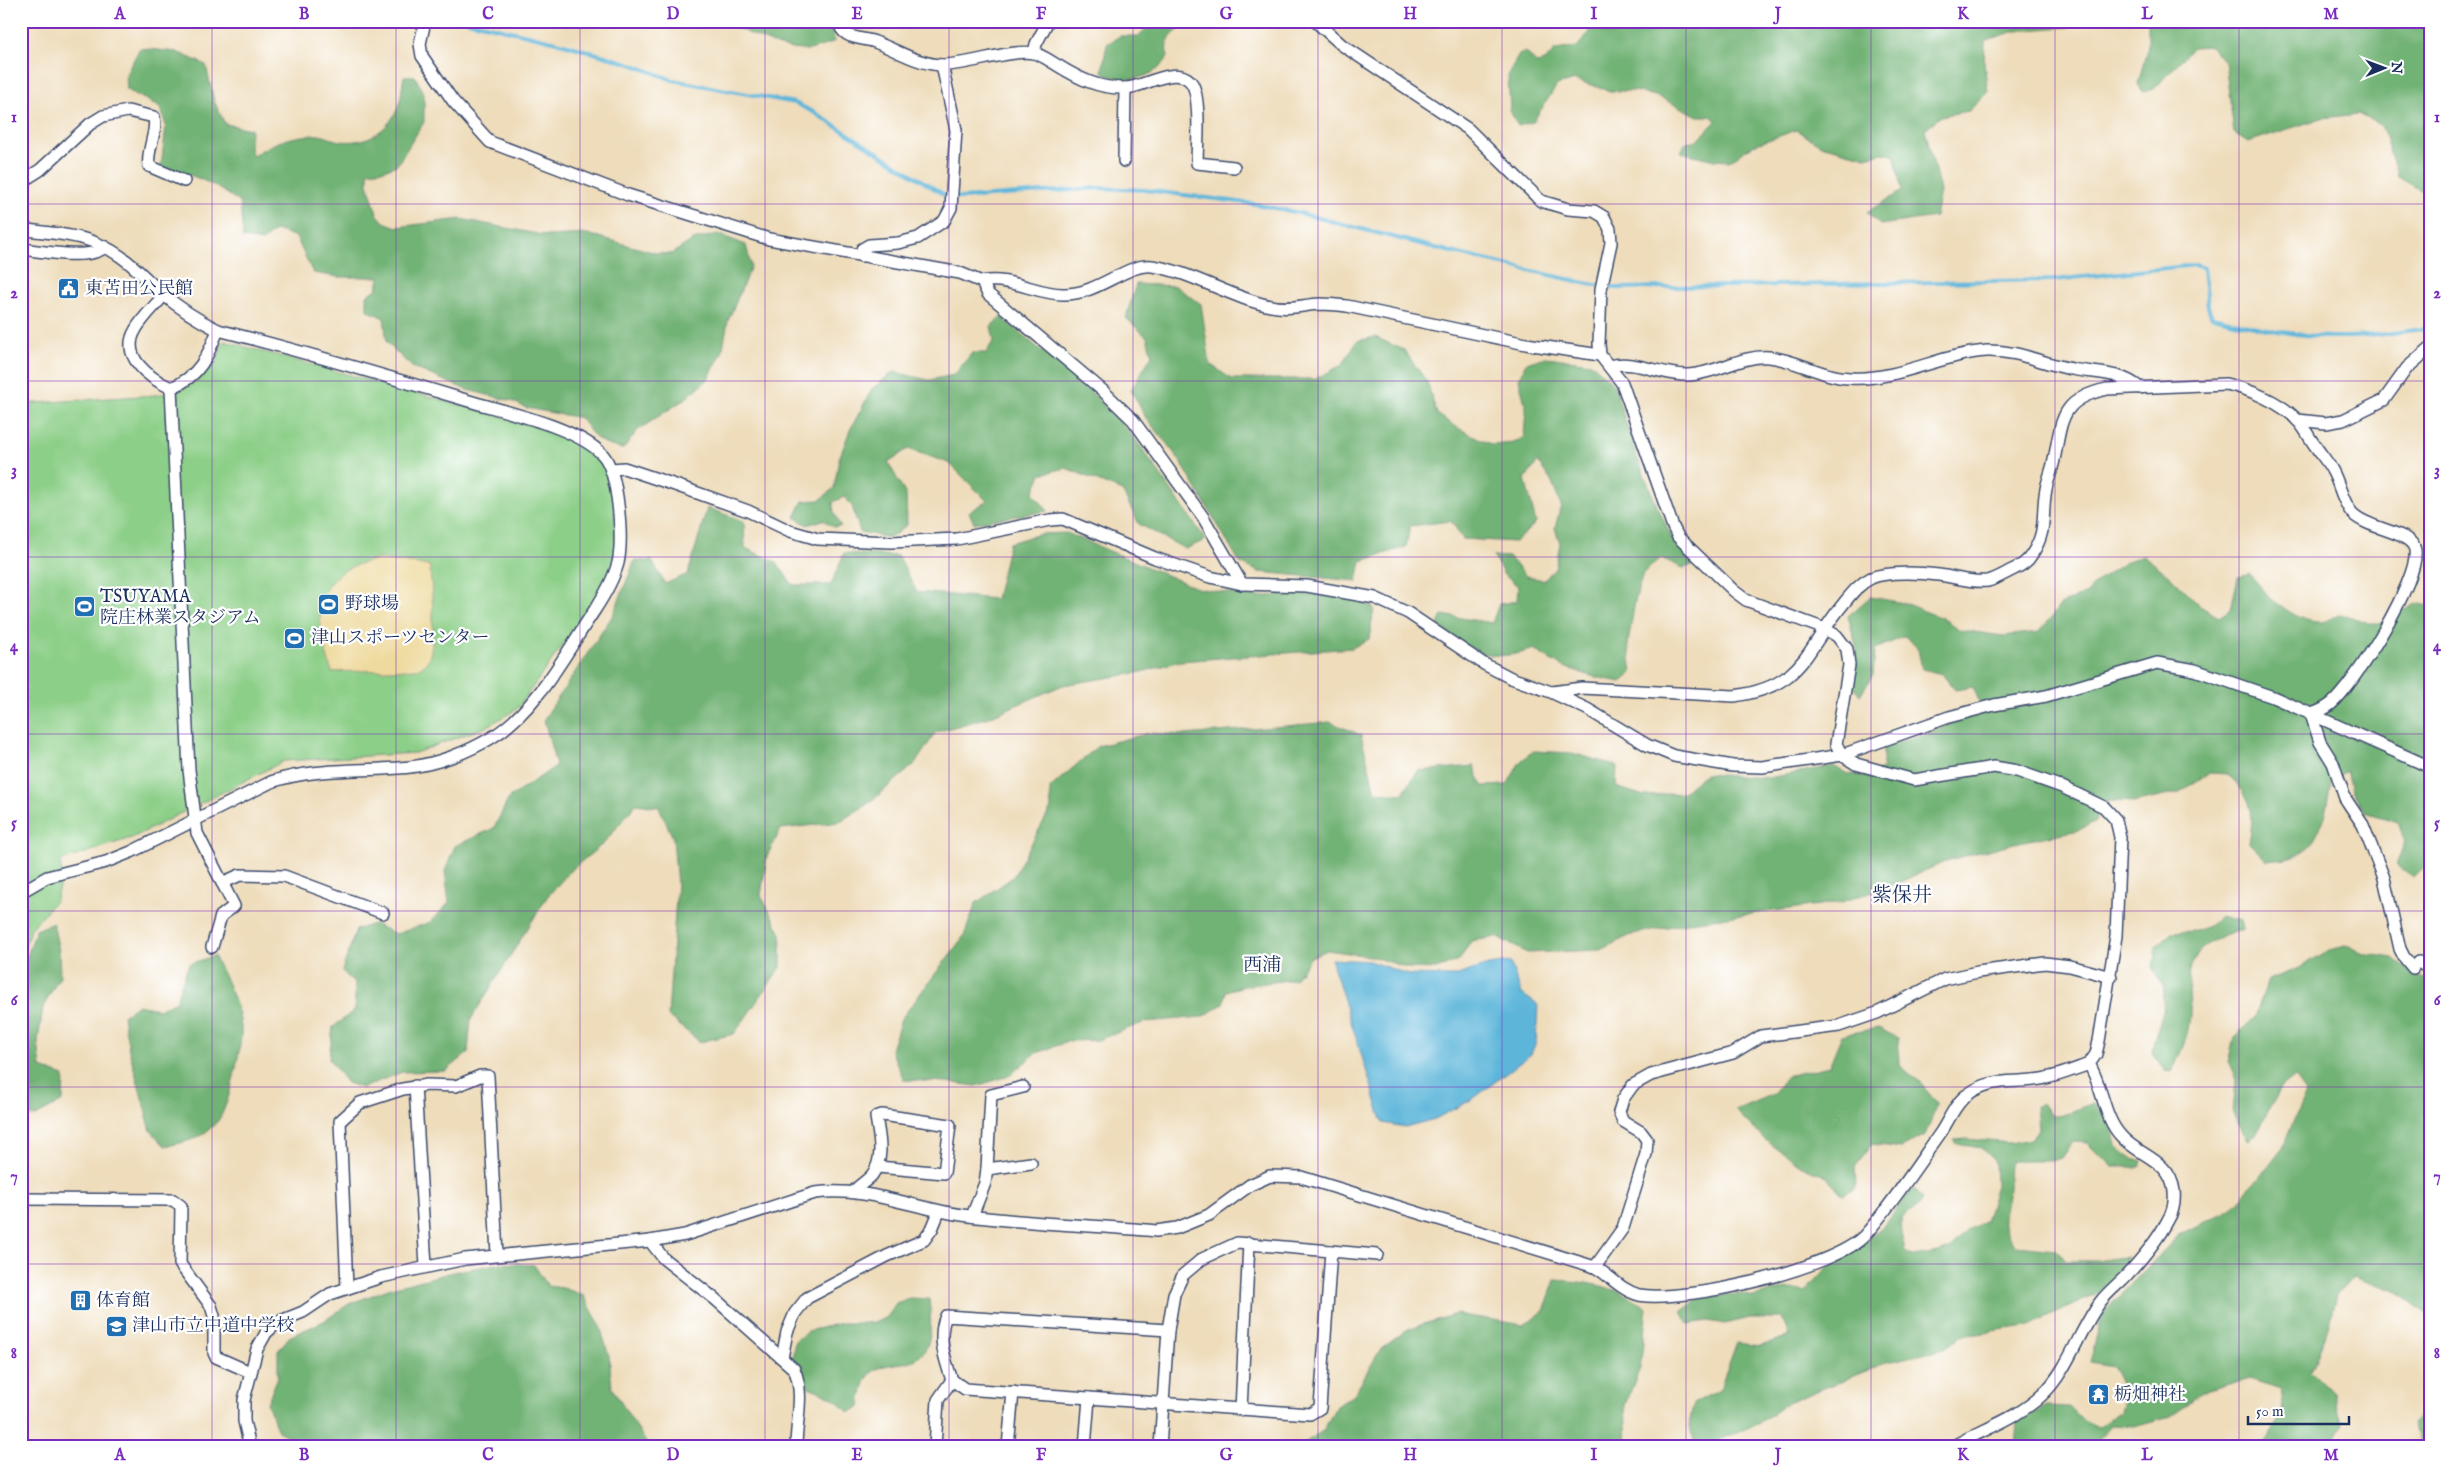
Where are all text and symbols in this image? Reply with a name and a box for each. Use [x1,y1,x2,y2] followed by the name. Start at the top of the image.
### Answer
[114,5,127,25] text: A
[299,5,310,25] text: B
[482,5,494,25] text: C
[667,5,680,25] text: D
[851,5,863,25] text: E
[1036,5,1047,25] text: F
[1220,5,1233,25] text: G
[1403,5,1417,25] text: H
[1591,5,1598,25] text: I
[1773,5,1782,25] text: J
[1957,5,1970,25] text: K
[2141,5,2153,25] text: L
[2323,5,2339,25] text: M
[2358,42,2408,92] north arrow
[2387,61,2405,74] text: N
[11,108,17,128] text: 1
[2434,108,2440,128] text: 1
[57,277,81,301] public building icon: 東苫田公民館
[85,278,193,301] place label: 東苫田公民館
[10,284,18,304] text: 2
[2433,284,2441,304] text: 2
[11,461,17,481] text: 3
[2434,461,2440,481] text: 3
[100,586,261,630] place label: TSUYAMA 院庄林業スタジアム
[317,592,341,616] sports icon: 野球場
[345,593,399,616] place label: 野球場
[72,595,96,619] sports icon: TSUYAMA 院庄林業スタジアム
[283,626,307,650] sports icon: 津山スポーツセンター
[311,627,490,650] place label: 津山スポーツセンター
[10,637,19,657] text: 4
[2433,637,2442,657] text: 4
[11,814,17,834] text: 5
[2434,814,2440,834] text: 5
[1872,883,1932,908] district label: 紫保井
[1243,954,1281,978] district label: 西浦
[11,991,19,1011] text: 6
[2434,991,2442,1011] text: 6
[10,1167,18,1187] text: 7
[2433,1167,2441,1187] text: 7
[68,1289,92,1313] building icon: 体育館
[96,1290,150,1313] place label: 体育館
[104,1314,128,1338] school or university icon: 津山市立中道中学校
[132,1315,294,1338] place label: 津山市立中道中学校
[11,1344,17,1364] text: 8
[2434,1344,2440,1364] text: 8
[2086,1383,2110,1407] temple icon: 栃畑神社
[2114,1384,2186,1407] place label: 栃畑神社
[2248,1393,2350,1425] scale bar
[2256,1402,2284,1421] text: 50 m
[114,1446,127,1466] text: A
[299,1446,310,1466] text: B
[482,1446,494,1466] text: C
[667,1446,680,1466] text: D
[851,1446,863,1466] text: E
[1036,1446,1047,1466] text: F
[1220,1446,1233,1466] text: G
[1403,1446,1417,1466] text: H
[1591,1446,1598,1466] text: I
[1773,1446,1782,1466] text: J
[1957,1446,1970,1466] text: K
[2141,1446,2153,1466] text: L
[2323,1446,2339,1466] text: M

